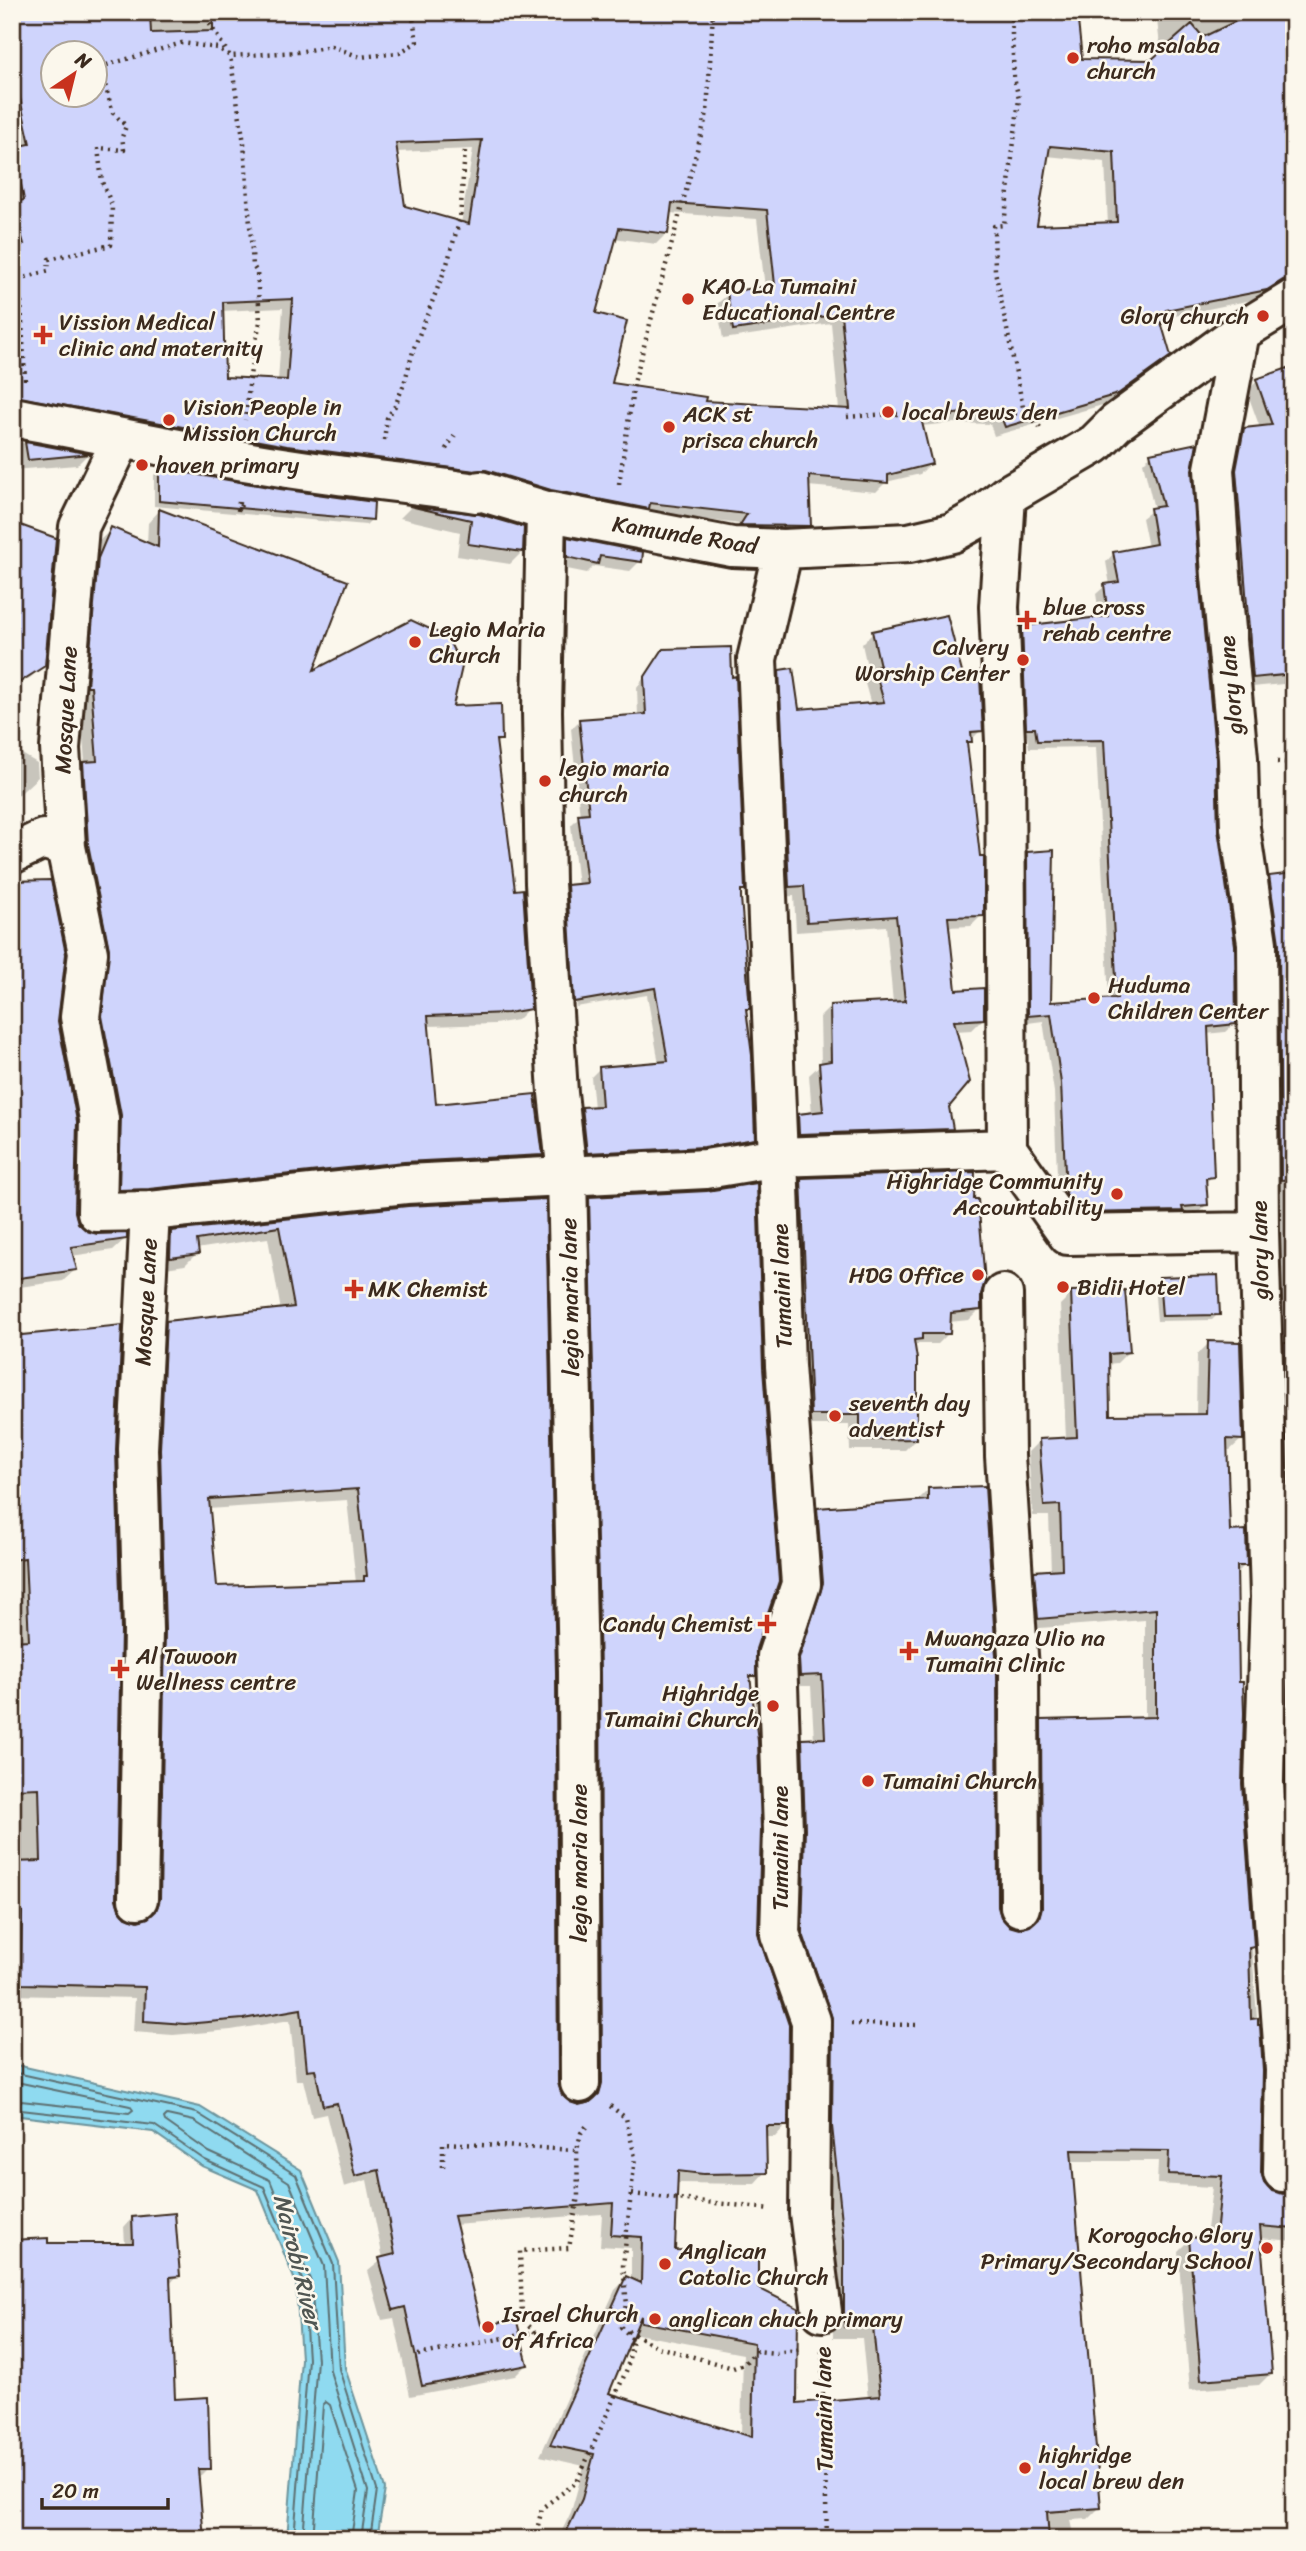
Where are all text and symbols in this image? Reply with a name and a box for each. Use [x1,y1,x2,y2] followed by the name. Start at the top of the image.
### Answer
[1087,25,1220,92] place label: roho msalaba church
[38,38,108,108] north arrow
[68,43,99,78] text: N
[1065,50,1081,66] marker: roho msalaba church
[702,266,895,333] place label: KAO La Tumaini Educational Centre
[680,291,696,307] marker: KAO La Tumaini Educational Centre
[1120,296,1249,337] place label: Glory church
[59,302,263,369] place label: Vission Medical clinic and maternity
[1255,308,1271,324] marker: Glory church
[33,325,53,345] marker: Vission Medical clinic and maternity
[183,387,342,454] place label: Vision People in Mission Church
[902,392,1058,433] place label: local brews den
[682,394,818,461] place label: ACK st prisca church
[880,404,896,420] marker: local brews den
[161,412,177,428] marker: Vision People in Mission Church
[661,419,677,435] marker: ACK st prisca church
[155,445,299,486] place label: haven primary
[134,457,150,473] marker: haven primary
[609,503,762,567] street label: Kamunde Road
[1043,587,1172,654] place label: blue cross rehab centre
[429,609,546,676] place label: Legio Maria Church
[1017,610,1037,630] marker: blue cross rehab centre
[855,627,1011,694] place label: Calvery Worship Center
[407,634,423,650] marker: Legio Maria Church
[1206,634,1256,738] street label: glory lane
[42,645,90,775] street label: Mosque Lane
[1015,652,1031,668] marker: Calvery Worship Center
[559,748,670,815] place label: legio maria church
[537,773,553,789] marker: legio maria church
[1108,965,1270,1032] place label: Huduma Children Center
[1086,990,1102,1006] marker: Huduma Children Center
[886,1161,1103,1228] place label: Highridge Community Accountability
[1109,1186,1125,1202] marker: Highridge Community Accountability
[1239,1200,1281,1302] street label: glory lane
[548,1217,592,1377] street label: legio maria lane
[759,1223,805,1349] street label: Tumaini lane
[122,1237,170,1367] street label: Mosque Lane
[849,1255,964,1296] place label: HDG Office
[970,1267,986,1283] marker: HDG Office
[1077,1267,1185,1308] place label: Bidii Hotel
[368,1269,488,1310] place label: MK Chemist
[1055,1279,1071,1295] marker: Bidii Hotel
[346,1281,362,1297] marker: MK Chemist
[848,1383,970,1450] place label: seventh day adventist
[827,1408,843,1424] marker: seventh day adventist
[603,1604,753,1645] place label: Candy Chemist
[759,1616,775,1632] marker: Candy Chemist
[925,1618,1105,1685] place label: Mwangaza Ulio na Tumaini Clinic
[135,1636,297,1703] place label: Al Tawoon Wellness centre
[899,1641,919,1661] marker: Mwangaza Ulio na Tumaini Clinic
[110,1659,130,1679] marker: Al Tawoon Wellness centre
[604,1673,759,1740] place label: Highridge Tumaini Church
[765,1698,781,1714] marker: Highridge Tumaini Church
[882,1761,1037,1802] place label: Tumaini Church
[860,1773,876,1789] marker: Tumaini Church
[559,1784,600,1942] street label: legio maria lane
[760,1786,801,1910] street label: Tumaini lane
[261,2190,336,2336] water label: Nairobi River
[981,2215,1253,2282] place label: Korogocho Glory Primary/Secondary School
[678,2231,829,2298] place label: Anglican Catolic Church
[1259,2240,1275,2256] marker: Korogocho Glory Primary/Secondary School
[657,2256,673,2272] marker: Anglican Catolic Church
[501,2294,639,2361] place label: Israel Church of Africa
[669,2299,903,2340] place label: anglican chuch primary
[647,2311,663,2327] marker: anglican chuch primary
[480,2319,496,2335] marker: Israel Church of Africa
[802,2346,846,2472] street label: Tumaini lane
[1038,2435,1184,2502] place label: highridge local brew den
[1017,2460,1033,2476] marker: highridge local brew den
[42,2467,168,2511] scale bar
[52,2472,99,2510] text: 20 m

